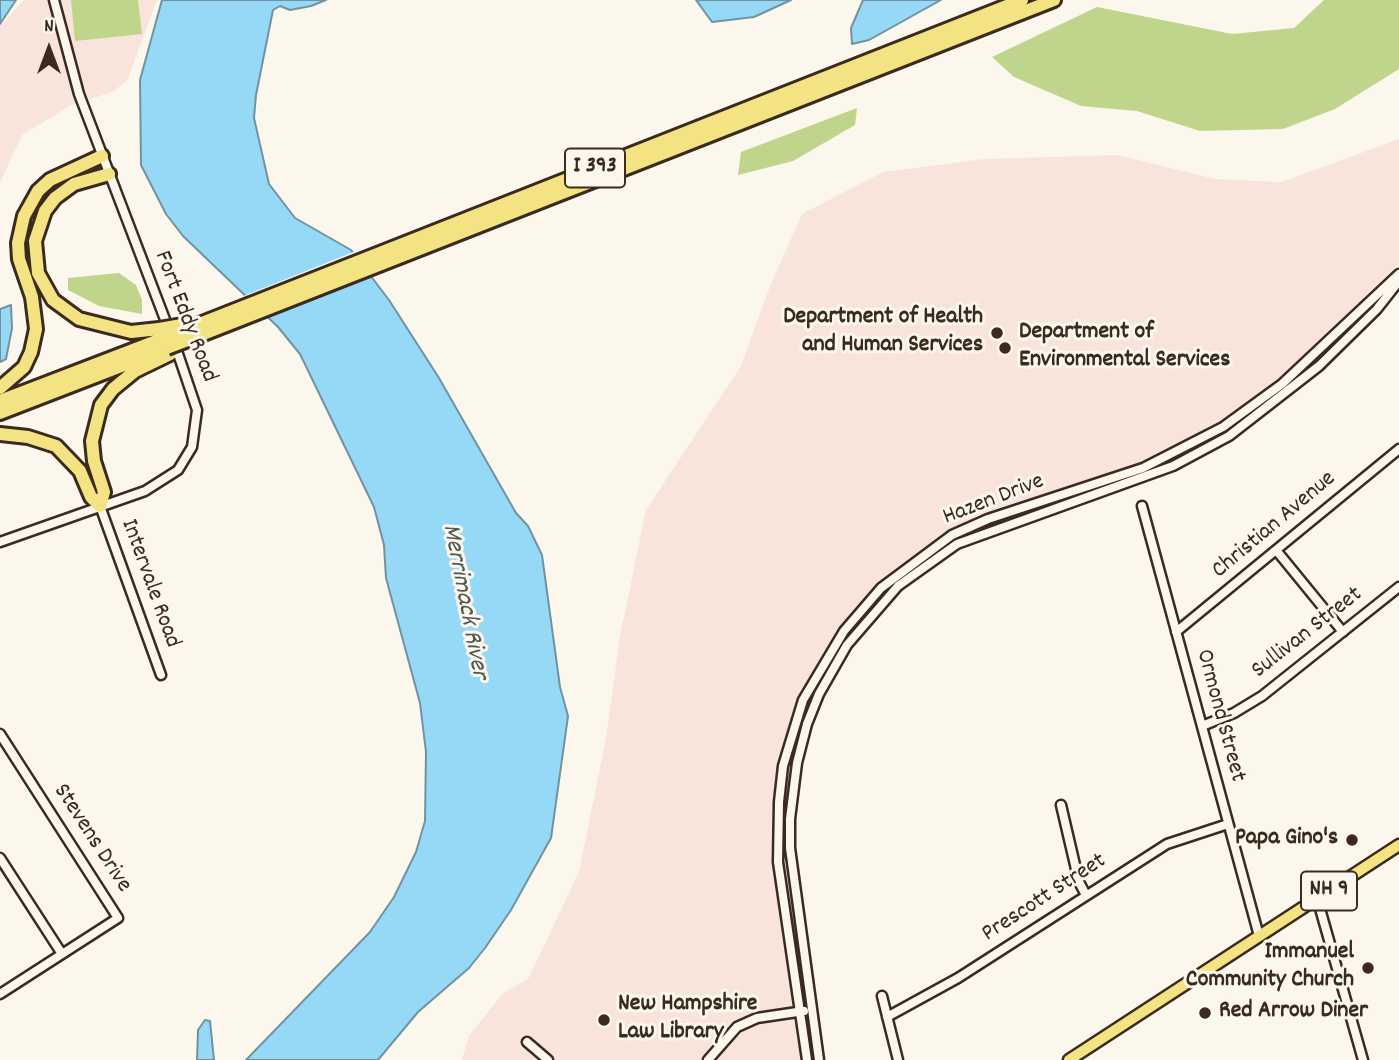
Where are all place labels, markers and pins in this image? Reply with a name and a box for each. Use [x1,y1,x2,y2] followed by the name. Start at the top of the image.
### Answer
[783,305,983,361] place label: Department of Health and Human Services
[1019,320,1230,376] place label: Department of Environmental Services
[989,325,1005,341] marker: Department of Health and Human Services
[997,340,1013,356] marker: Department of Environmental Services
[1235,826,1338,854] place label: Papa Gino's
[1344,832,1360,848] marker: Papa Gino's
[1186,940,1354,996] place label: Immanuel Community Church
[1360,960,1376,976] marker: Immanuel Community Church
[618,992,757,1048] place label: New Hampshire Law Library
[1219,999,1368,1027] place label: Red Arrow Diner
[1197,1005,1213,1021] marker: Red Arrow Diner
[596,1012,612,1028] marker: New Hampshire Law Library

